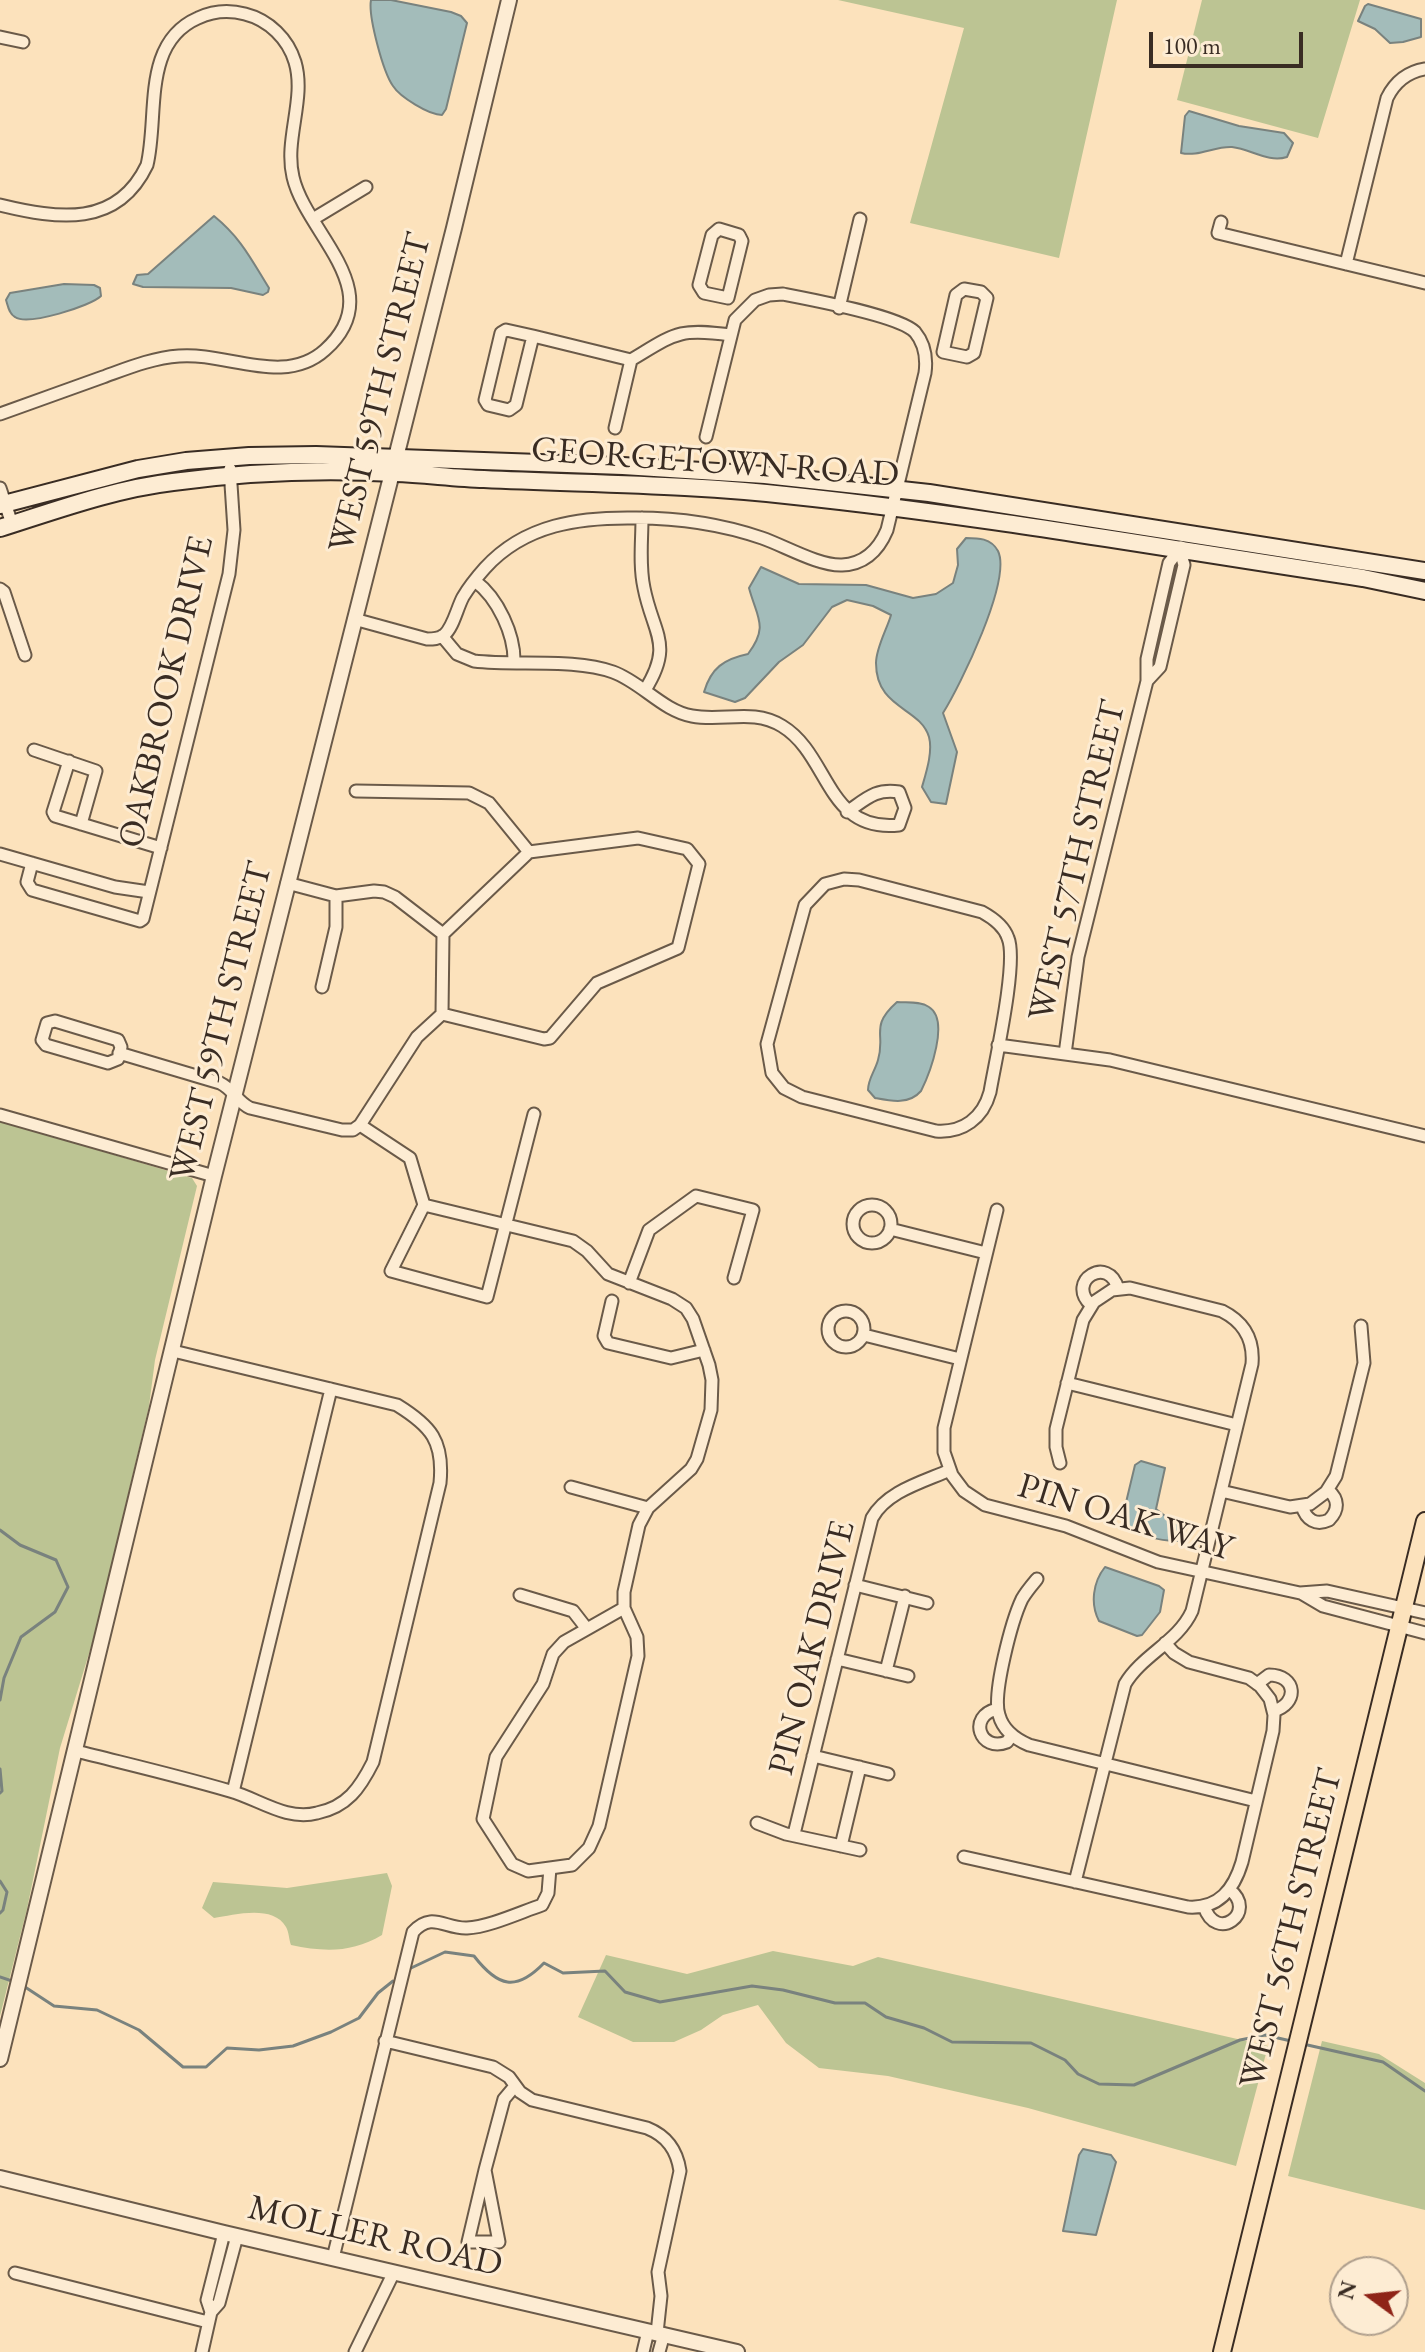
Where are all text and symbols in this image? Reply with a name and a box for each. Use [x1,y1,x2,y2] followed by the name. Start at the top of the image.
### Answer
[1153,16,1307,66] scale bar
[1163,30,1221,61] text: 100 m
[320,229,442,557] street label: WEST 59TH STREET
[530,429,900,497] street label: GEORGETOWN ROAD
[110,532,224,852] street label: OAKBROOK DRIVE
[1020,697,1136,1025] street label: WEST 57TH STREET
[161,858,283,1186] street label: WEST 59TH STREET
[1012,1465,1238,1571] street label: PIN OAK WAY
[761,1516,865,1780] street label: PIN OAK DRIVE
[1231,1765,1353,2093] street label: WEST 56TH STREET
[244,2187,506,2287] street label: MOLLER ROAD
[1329,2256,1409,2336] north arrow
[1331,2278,1364,2303] text: N

